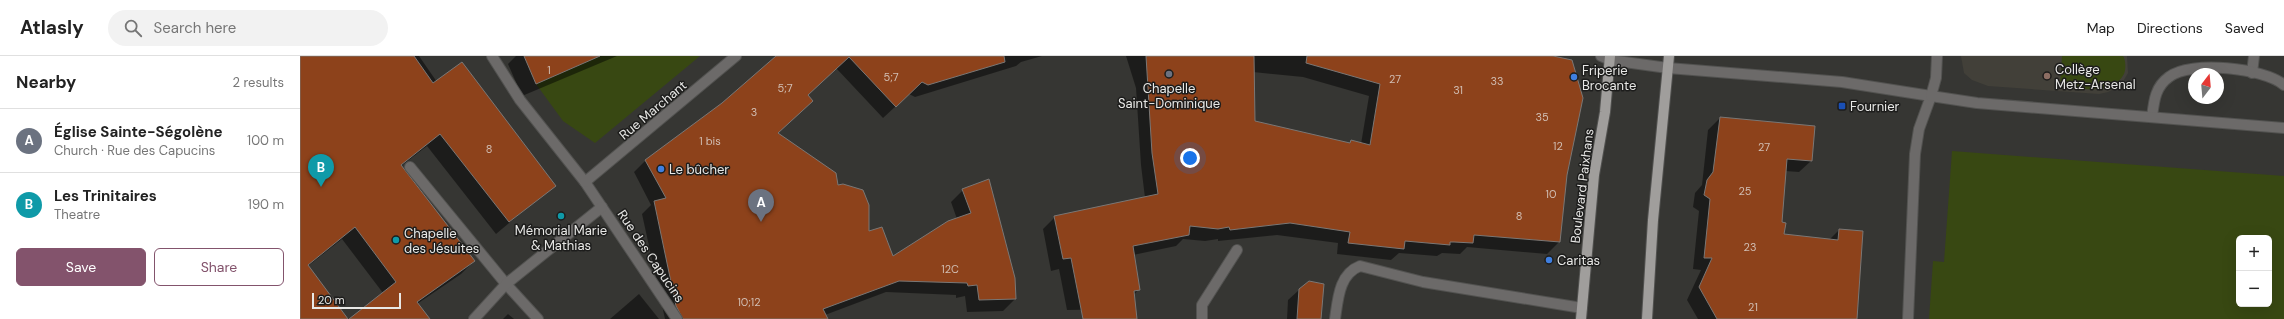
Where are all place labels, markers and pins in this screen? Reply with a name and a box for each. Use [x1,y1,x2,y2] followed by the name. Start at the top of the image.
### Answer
[2055,61,2136,93] place label: Collège Metz-Arsenal
[1582,62,1636,94] place label: Friperie Brocante
[1164,69,1174,79] marker: Chapelle Saint-Dominique
[2042,71,2052,81] marker: Collège Metz-Arsenal
[1569,72,1579,82] marker: Friperie Brocante
[1118,80,1220,112] place label: Chapelle Saint-Dominique
[1850,98,1900,115] place label: Fournier
[1837,101,1847,111] marker: Fournier
[308,154,334,187] pin: B
[669,161,729,178] place label: Le bûcher
[656,164,666,174] marker: Le bûcher
[748,189,774,222] pin: A
[556,211,566,221] marker: Mémorial Marie & Mathias
[515,222,607,254] place label: Mémorial Marie & Mathias
[404,225,479,257] place label: Chapelle des Jésuites
[391,235,401,245] marker: Chapelle des Jésuites
[1557,252,1600,269] place label: Caritas
[1544,255,1554,265] marker: Caritas

